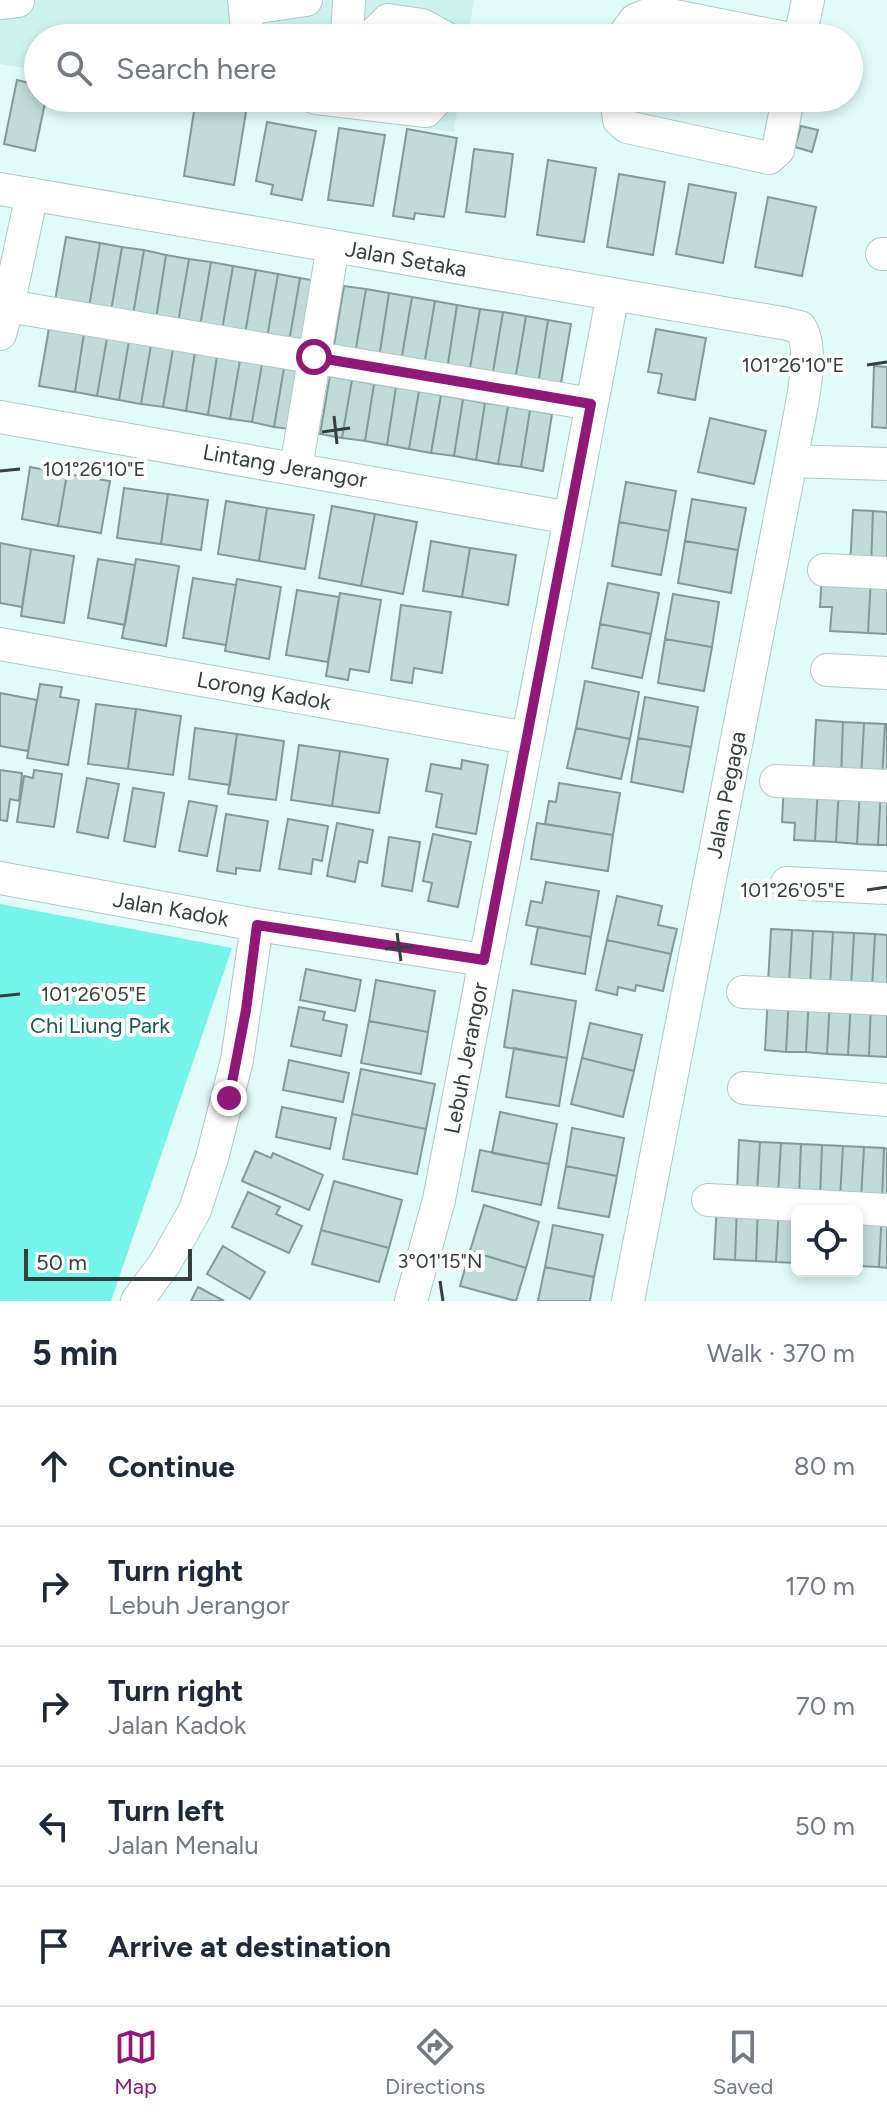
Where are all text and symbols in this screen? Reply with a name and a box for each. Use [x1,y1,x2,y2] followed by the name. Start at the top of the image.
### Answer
[24,24,863,112] search box
[52,46,96,90] icon: search
[116,50,276,87] text: Search here
[343,235,469,283] street label: Jalan Setaka
[296,339,332,375] route start
[742,353,844,377] text: 101°26'10"E
[201,438,370,494] street label: Lintang Jerangor
[43,457,145,481] text: 101°26'10"E
[195,666,334,716] street label: Lorong Kadok
[700,729,752,861] street label: Jalan Pegaga
[740,878,846,902] text: 101°26'05"E
[111,886,231,933] street label: Jalan Kadok
[438,979,494,1136] street label: Lebuh Jerangor
[41,982,147,1006] text: 101°26'05"E
[30,1012,170,1039] park label: Chi Liung Park
[211,1080,247,1116] route end
[791,1205,863,1277] map controls
[791,1205,863,1277] button: locate
[24,1245,192,1281] scale bar
[36,1249,87,1276] text: 50 m
[398,1249,482,1273] text: 3°01'15"N
[32,1333,118,1374] text: 5 min
[707,1337,855,1369] text: Walk · 370 m
[32,1444,76,1488] icon: ahead
[108,1448,235,1485] text: Continue
[794,1450,855,1482] text: 80 m
[108,1552,243,1589] text: Turn right
[32,1564,76,1608] icon: right
[785,1570,855,1602] text: 170 m
[108,1589,290,1621] text: Lebuh Jerangor
[108,1672,243,1709] text: Turn right
[32,1684,76,1728] icon: right
[796,1690,855,1722] text: 70 m
[108,1709,246,1741] text: Jalan Kadok
[108,1792,225,1829] text: Turn left
[32,1804,76,1848] icon: left
[795,1810,855,1842] text: 50 m
[108,1829,259,1861] text: Jalan Menalu
[32,1924,76,1968] icon: arrive
[108,1928,391,1965] text: Arrive at destination
[114,2025,158,2100] tab: Map
[385,2025,485,2100] tab: Directions
[713,2025,773,2100] tab: Saved

